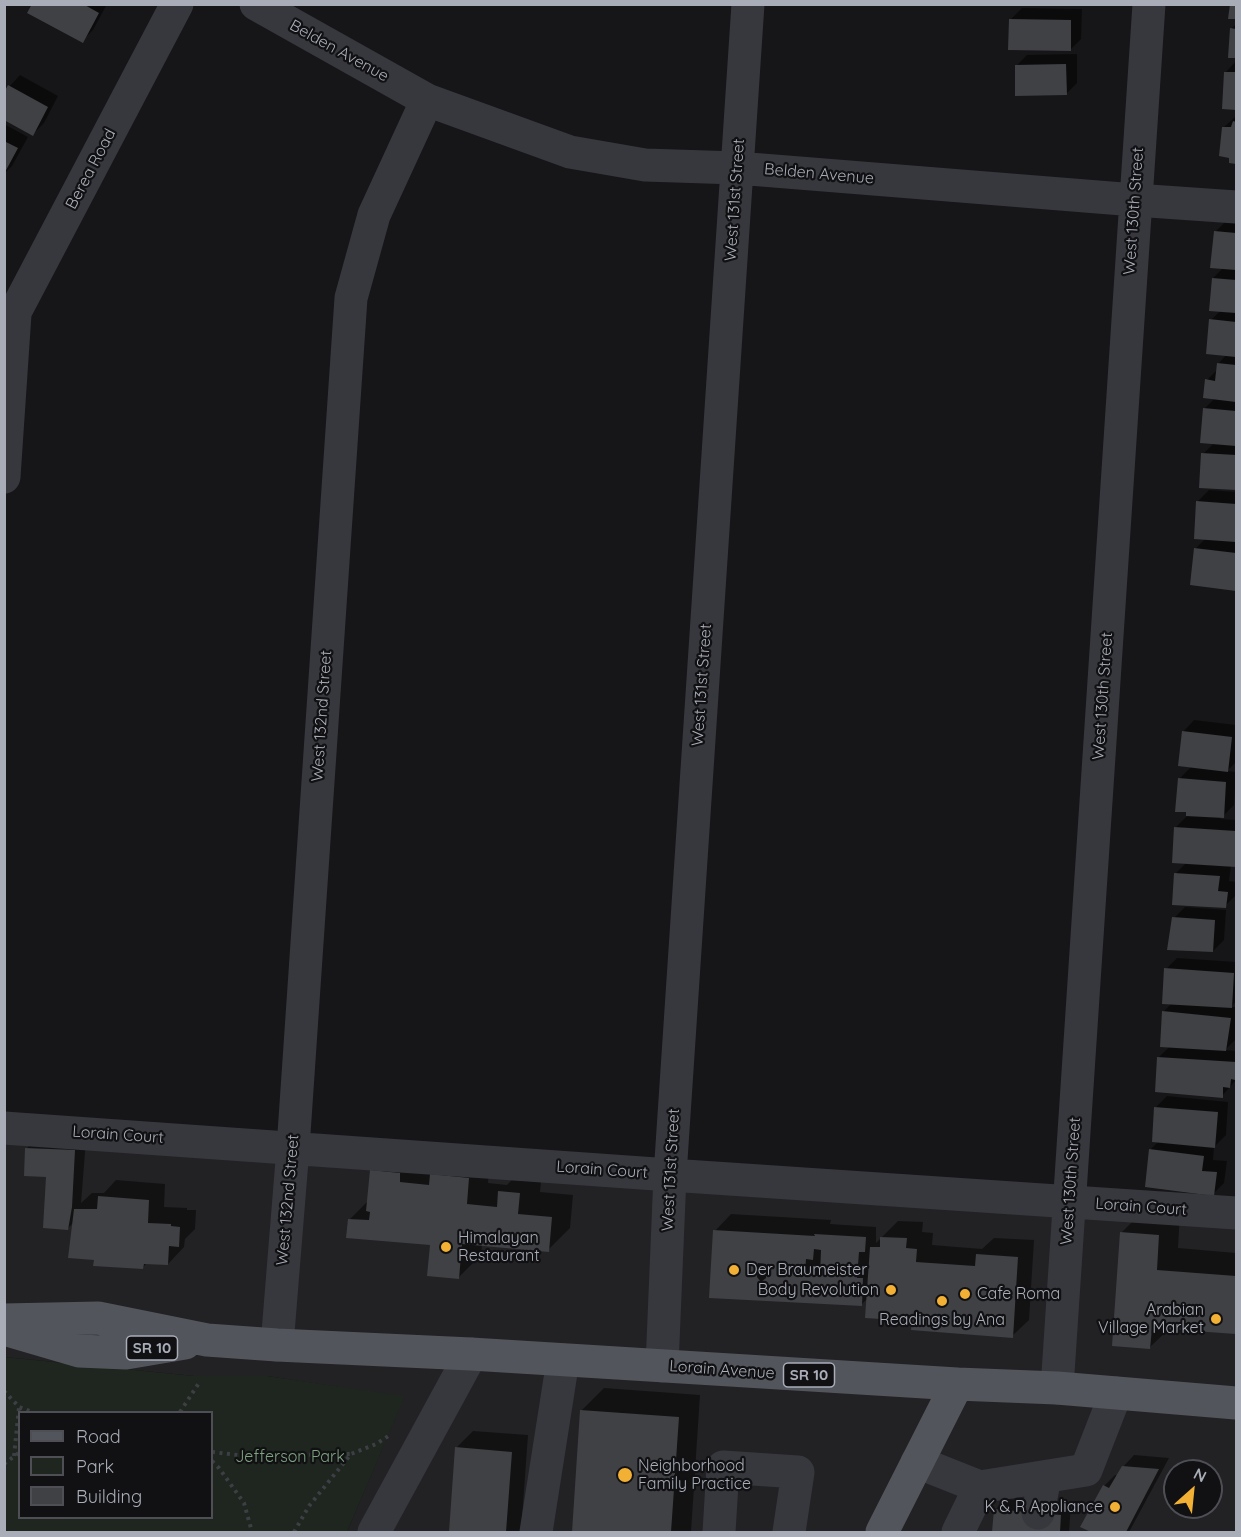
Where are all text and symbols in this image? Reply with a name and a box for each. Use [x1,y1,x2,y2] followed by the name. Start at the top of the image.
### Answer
[286,16,392,86] street label: Belden Avenue
[62,126,120,212] street label: Berea Road
[721,138,749,262] street label: West 131st Street
[1120,146,1148,276] street label: West 130th Street
[763,160,875,188] street label: Belden Avenue
[688,623,716,747] street label: West 131st Street
[1089,631,1117,761] street label: West 130th Street
[308,650,336,782] street label: West 132nd Street
[658,1108,684,1232] street label: West 131st Street
[1057,1116,1085,1246] street label: West 130th Street
[72,1122,164,1148] street label: Lorain Court
[273,1134,303,1266] street label: West 132nd Street
[556,1157,648,1183] street label: Lorain Court
[1095,1194,1187,1220] street label: Lorain Court
[458,1228,540,1266] place label: Himalayan Restaurant
[439,1240,453,1254] marker: Himalayan Restaurant
[746,1260,867,1280] place label: Der Braumeister
[727,1263,741,1277] marker: Der Braumeister
[758,1280,879,1300] place label: Body Revolution
[884,1283,898,1297] marker: Body Revolution
[977,1284,1060,1304] place label: Cafe Roma
[958,1287,972,1301] marker: Cafe Roma
[935,1294,949,1308] marker: Readings by Ana
[1098,1300,1204,1338] place label: Arabian Village Market
[879,1310,1005,1330] place label: Readings by Ana
[1209,1312,1223,1326] marker: Arabian Village Market
[126,1336,178,1360] road number: SR 10
[669,1357,775,1383] street label: Lorain Avenue
[784,1363,834,1387] road number: SR 10
[18,1411,213,1519] legend
[76,1425,121,1448] text: Road
[235,1447,345,1467] park label: Jefferson Park
[76,1455,114,1478] text: Park
[638,1456,751,1494] place label: Neighborhood Family Practice
[1163,1459,1223,1519] north arrow
[1190,1463,1210,1486] text: N
[616,1466,634,1484] marker: Neighborhood Family Practice
[76,1485,142,1508] text: Building
[984,1497,1103,1517] place label: K & R Appliance
[1108,1500,1122,1514] marker: K & R Appliance

